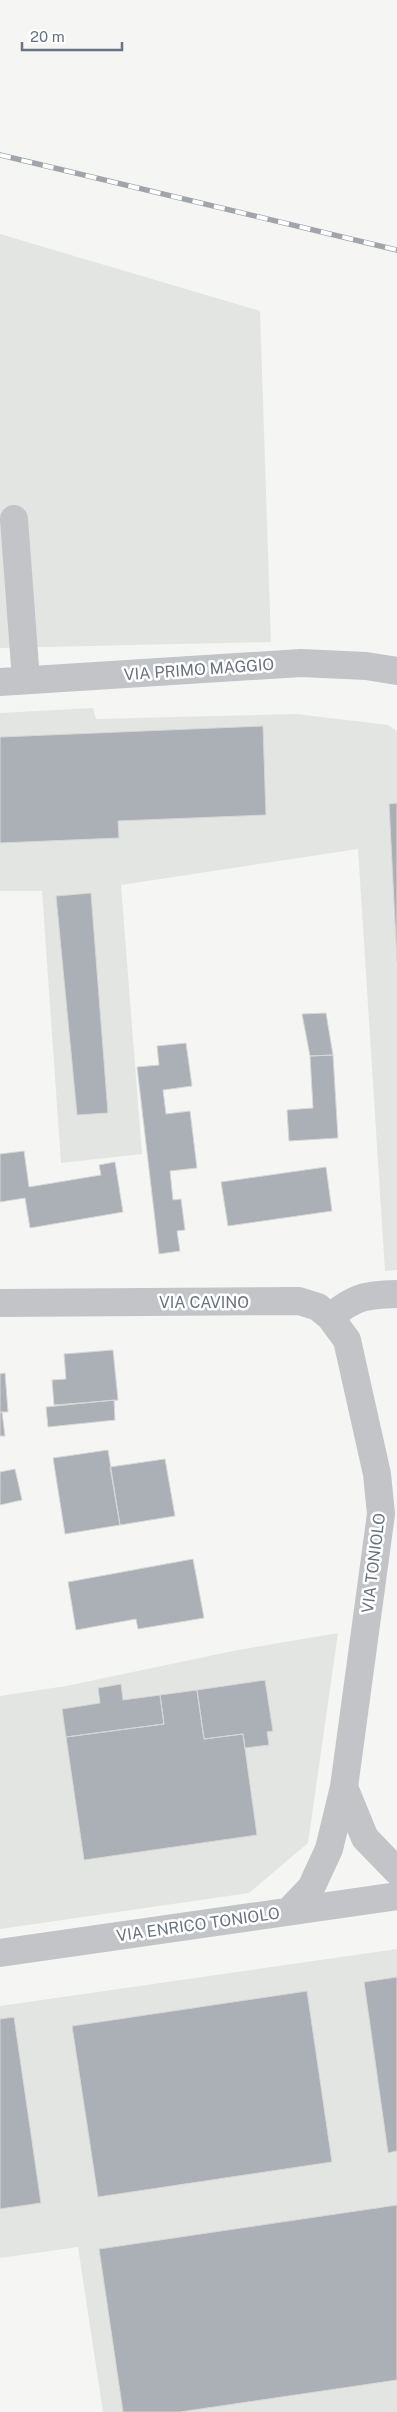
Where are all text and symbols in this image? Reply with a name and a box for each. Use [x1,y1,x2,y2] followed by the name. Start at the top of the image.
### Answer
[22,20,122,52] scale bar
[30,28,65,45] text: 20 m
[123,655,275,684] street label: VIA PRIMO MAGGIO
[159,1293,249,1312] street label: VIA CAVINO
[358,1512,389,1614] street label: VIA TONIOLO
[115,1904,281,1945] street label: VIA ENRICO TONIOLO

